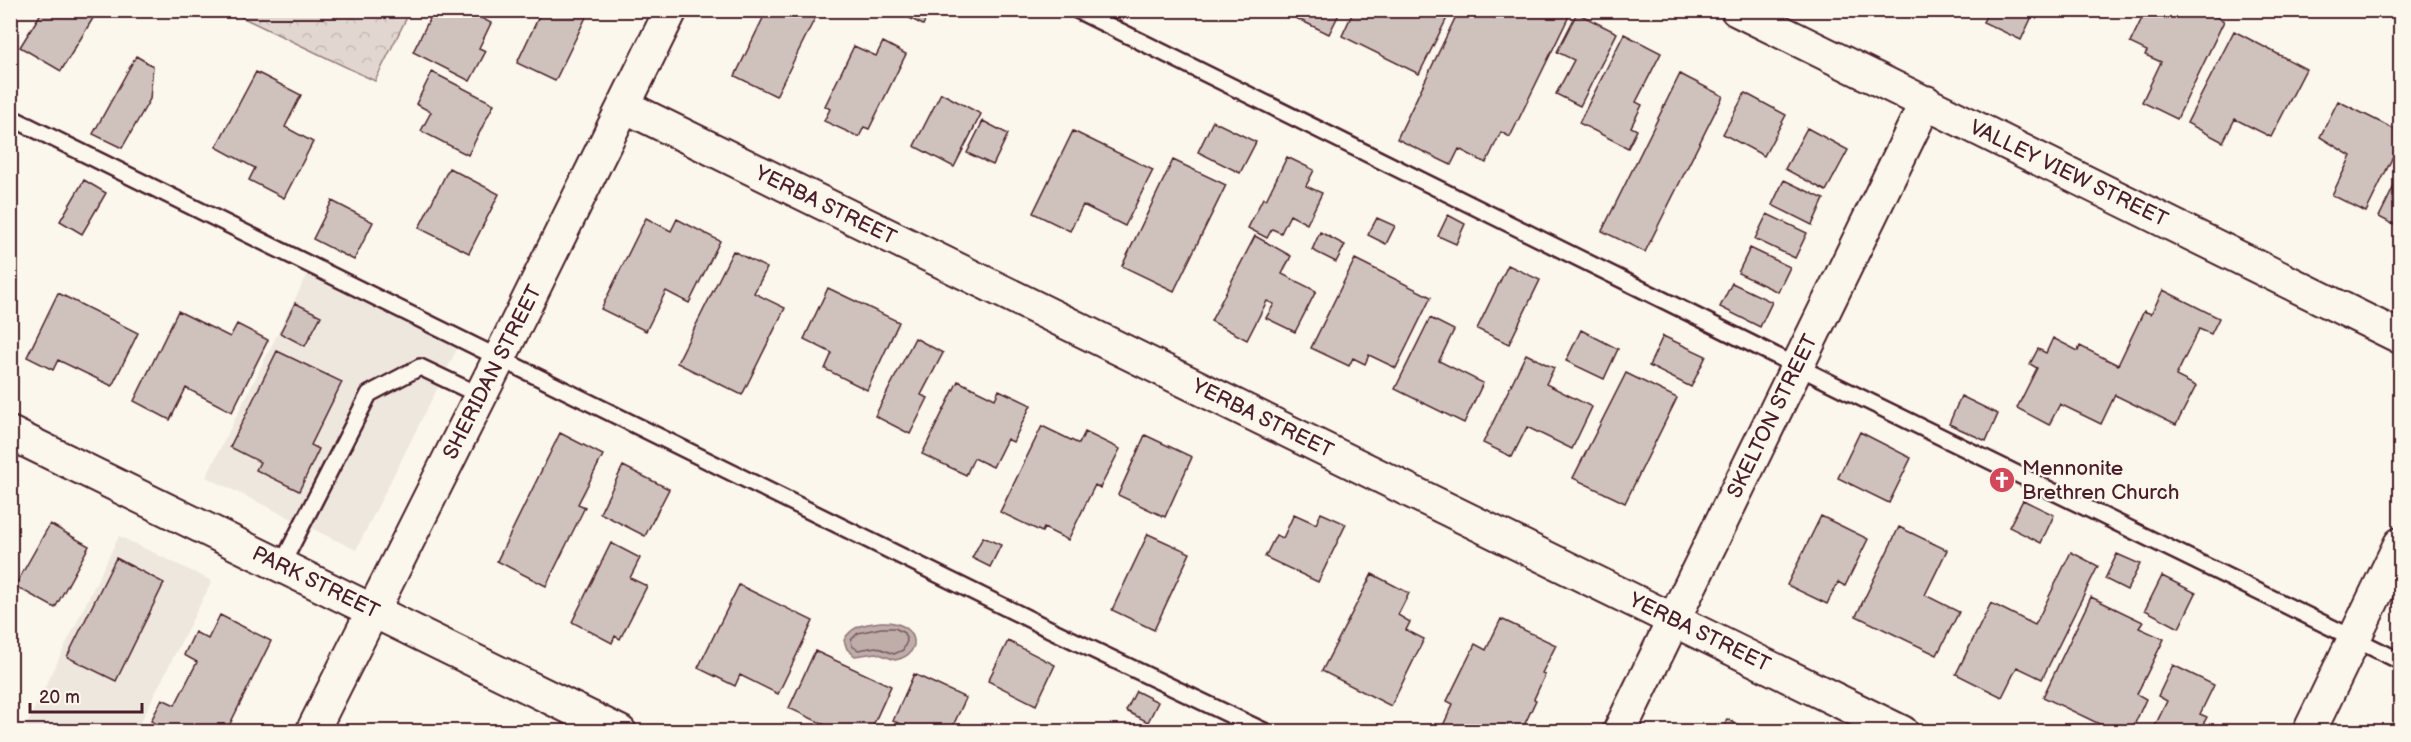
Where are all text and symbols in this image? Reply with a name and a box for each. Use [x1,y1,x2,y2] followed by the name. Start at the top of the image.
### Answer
[1966,115,2172,232] street label: VALLEY VIEW STREET
[750,160,901,251] street label: YERBA STREET
[438,281,547,463] street label: SHERIDAN STREET
[1722,330,1823,502] street label: SKELTON STREET
[1187,373,1338,464] street label: YERBA STREET
[2022,456,2179,505] place label: Mennonite Brethren Church
[1987,465,2017,495] church icon: Mennonite Brethren Church
[248,541,384,624] street label: PARK STREET
[1624,587,1775,678] street label: YERBA STREET
[30,676,142,714] scale bar
[39,687,80,708] text: 20 m

